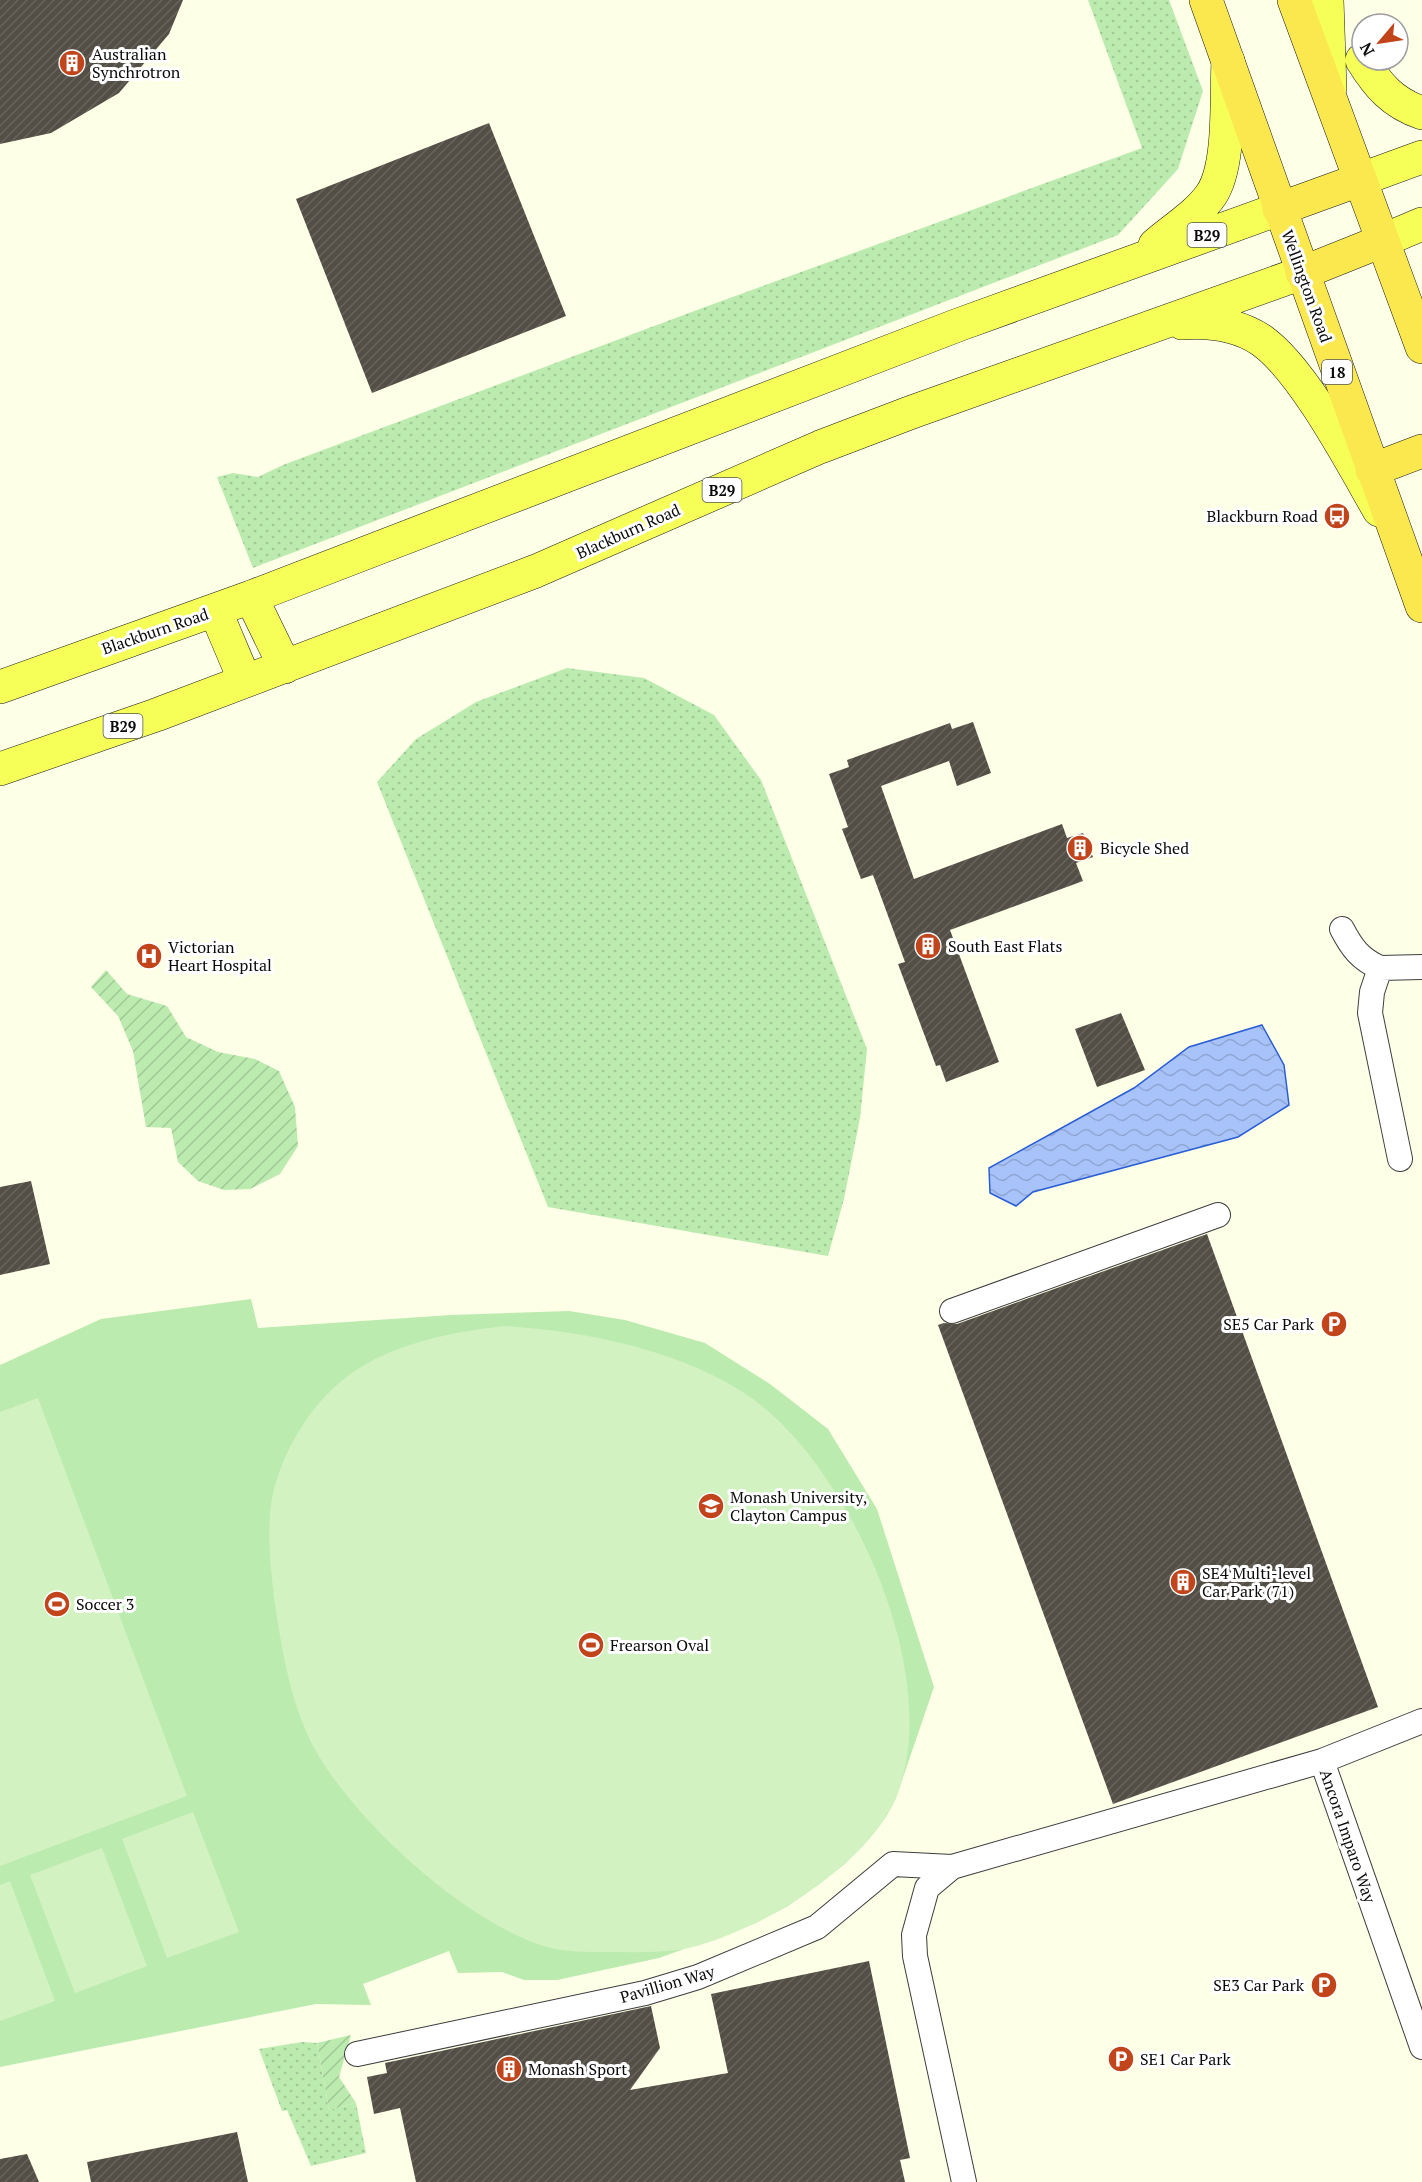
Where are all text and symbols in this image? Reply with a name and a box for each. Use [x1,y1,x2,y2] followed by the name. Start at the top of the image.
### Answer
[1350,12,1410,72] north arrow
[1354,39,1379,60] text: N
[92,43,181,83] place label: Australian Synchrotron
[57,48,87,78] building icon: Australian Synchrotron
[1188,223,1226,247] road number: B29
[1276,227,1338,345] street label: Wellington Road
[1322,360,1352,384] road number: 18
[702,478,742,502] road number: B29
[573,498,684,564] street label: Blackburn Road
[1322,501,1352,531] bus stop icon: Blackburn Road
[1206,505,1318,527] place label: Blackburn Road
[99,602,211,660] street label: Blackburn Road
[104,714,142,738] road number: B29
[1065,833,1095,863] building icon: Bicycle Shed
[1100,837,1189,859] place label: Bicycle Shed
[913,931,943,961] building icon: South East Flats
[948,935,1063,957] place label: South East Flats
[168,936,272,976] place label: Victorian Heart Hospital
[134,941,164,971] hospital icon: Victorian Heart Hospital
[1319,1309,1349,1339] parking icon: SE5 Car Park
[1223,1313,1315,1335] place label: SE5 Car Park
[730,1486,867,1526] place label: Monash University, Clayton Campus
[696,1491,726,1521] school or university icon: Monash University, Clayton Campus
[1202,1562,1311,1602] place label: SE4 Multi-level Car Park (71)
[1168,1567,1198,1597] building icon: SE4 Multi-level Car Park (71)
[42,1589,72,1619] sports icon: Soccer 3
[76,1593,134,1615] place label: Soccer 3
[576,1630,606,1660] sports icon: Frearson Oval
[610,1634,709,1656] place label: Frearson Oval
[1315,1766,1382,1907] street label: Ancora Imparo Way
[617,1960,718,2008] street label: Pavillion Way
[1309,1970,1339,2000] parking icon: SE3 Car Park
[1213,1974,1305,1996] place label: SE3 Car Park
[1106,2044,1136,2074] parking icon: SE1 Car Park
[1140,2048,1231,2070] place label: SE1 Car Park
[494,2054,524,2084] building icon: Monash Sport
[528,2058,627,2080] place label: Monash Sport

